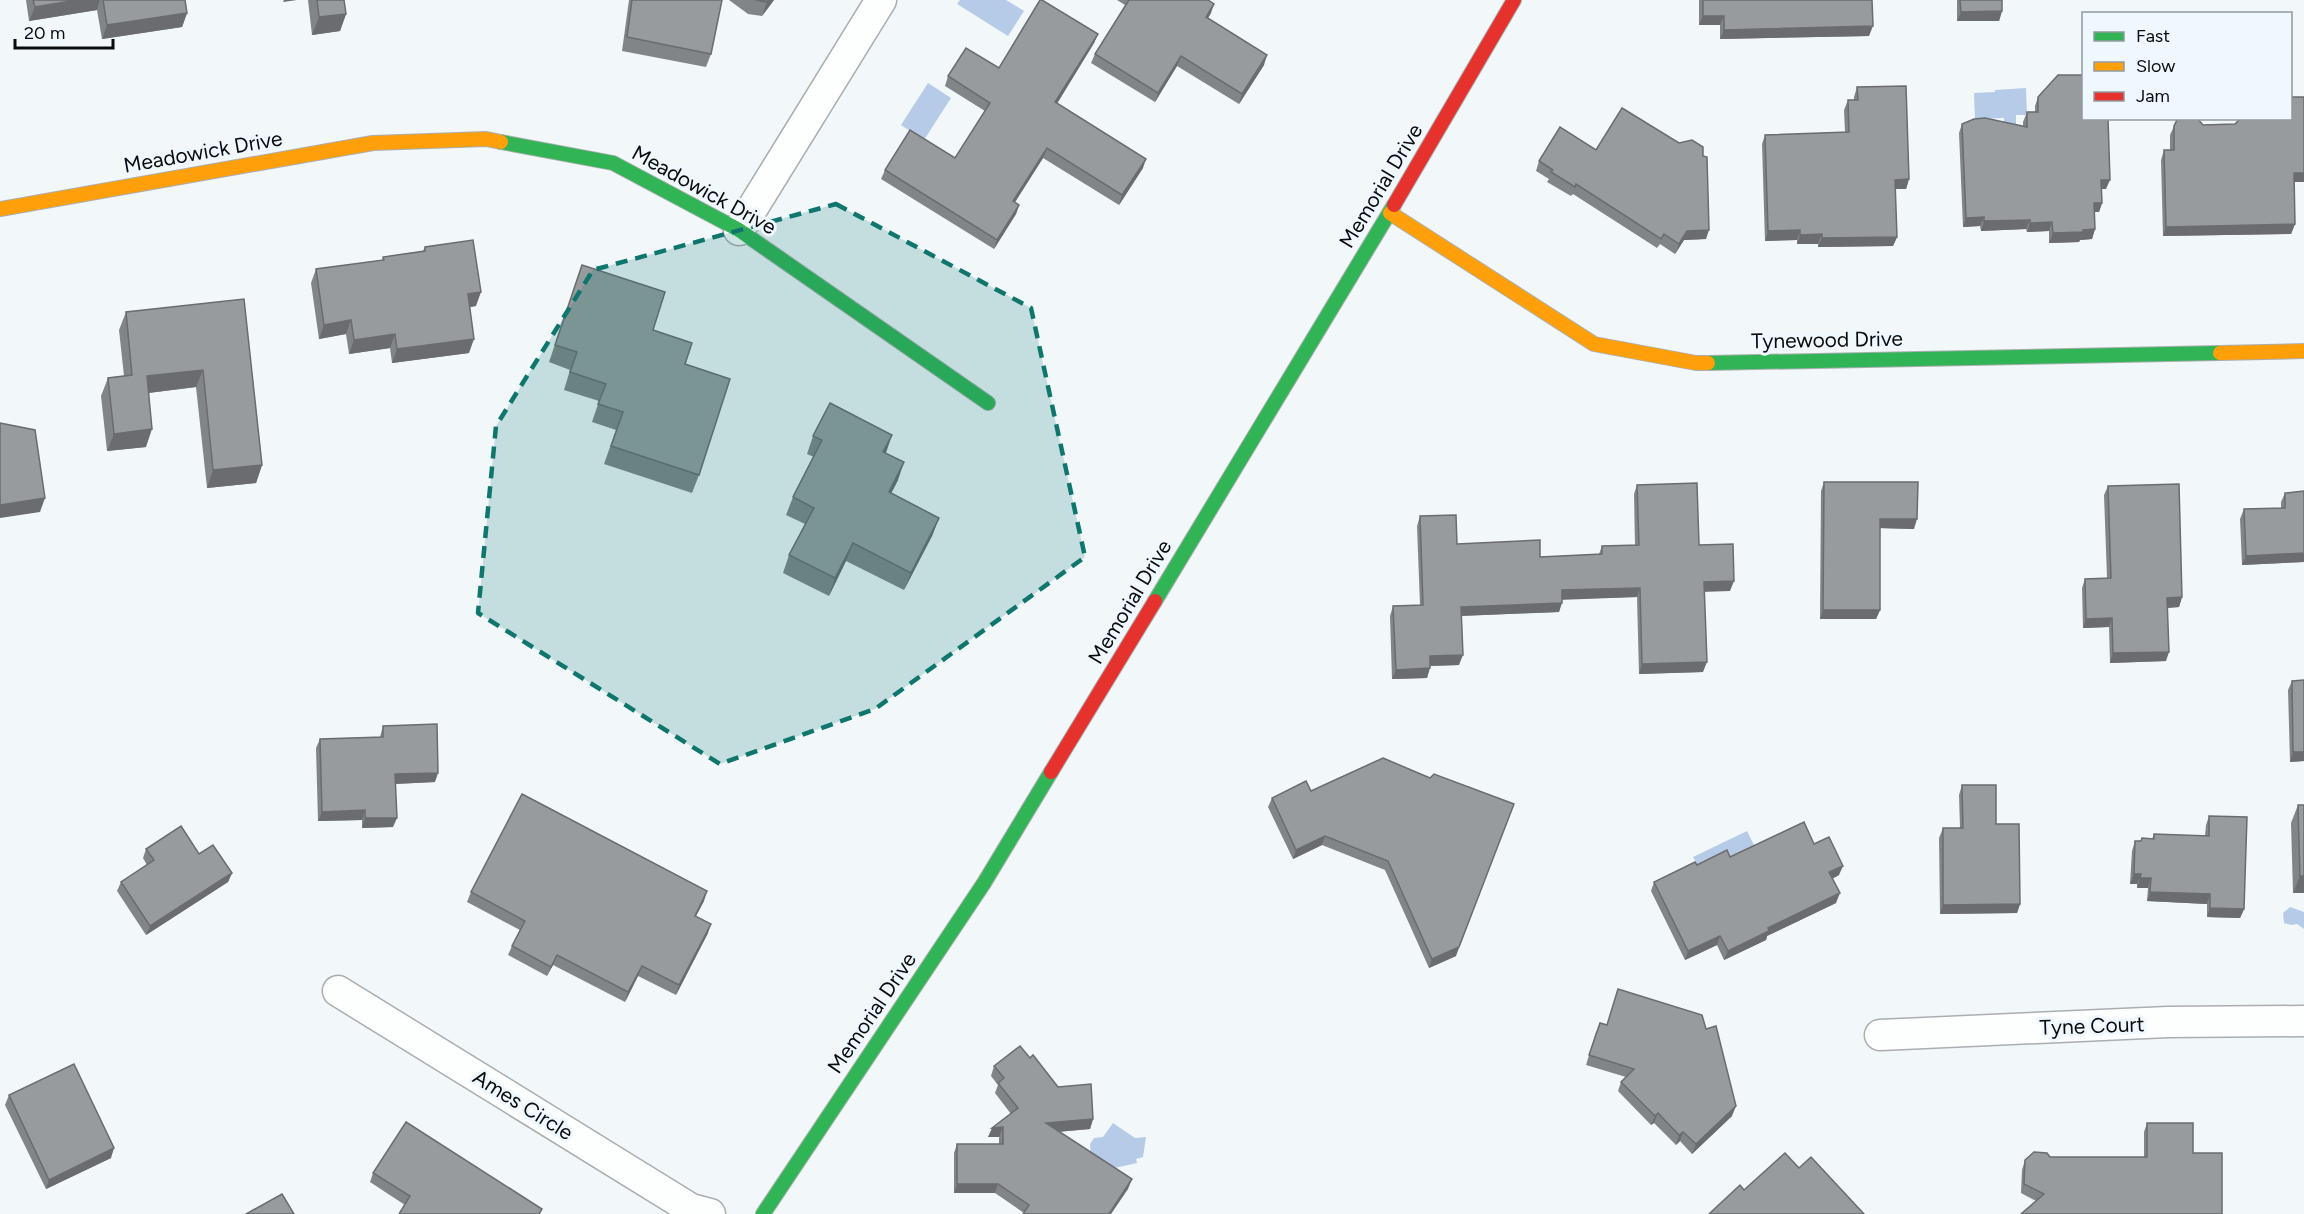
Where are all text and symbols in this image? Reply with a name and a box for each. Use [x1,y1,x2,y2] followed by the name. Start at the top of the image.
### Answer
[15,12,112,50] scale bar
[2082,12,2292,120] legend
[24,22,65,44] text: 20 m
[2136,25,2170,47] text: Fast
[2136,55,2175,77] text: Slow
[2136,85,2170,107] text: Jam
[1334,119,1427,252] street label: Memorial Drive
[122,125,284,178] street label: Meadowick Drive
[628,140,781,239] street label: Meadowick Drive
[1751,326,1903,353] street label: Tynewood Drive
[1083,535,1176,668] street label: Memorial Drive
[822,948,921,1078] street label: Memorial Drive
[2039,1011,2145,1040] street label: Tyne Court
[469,1064,578,1145] street label: Ames Circle

